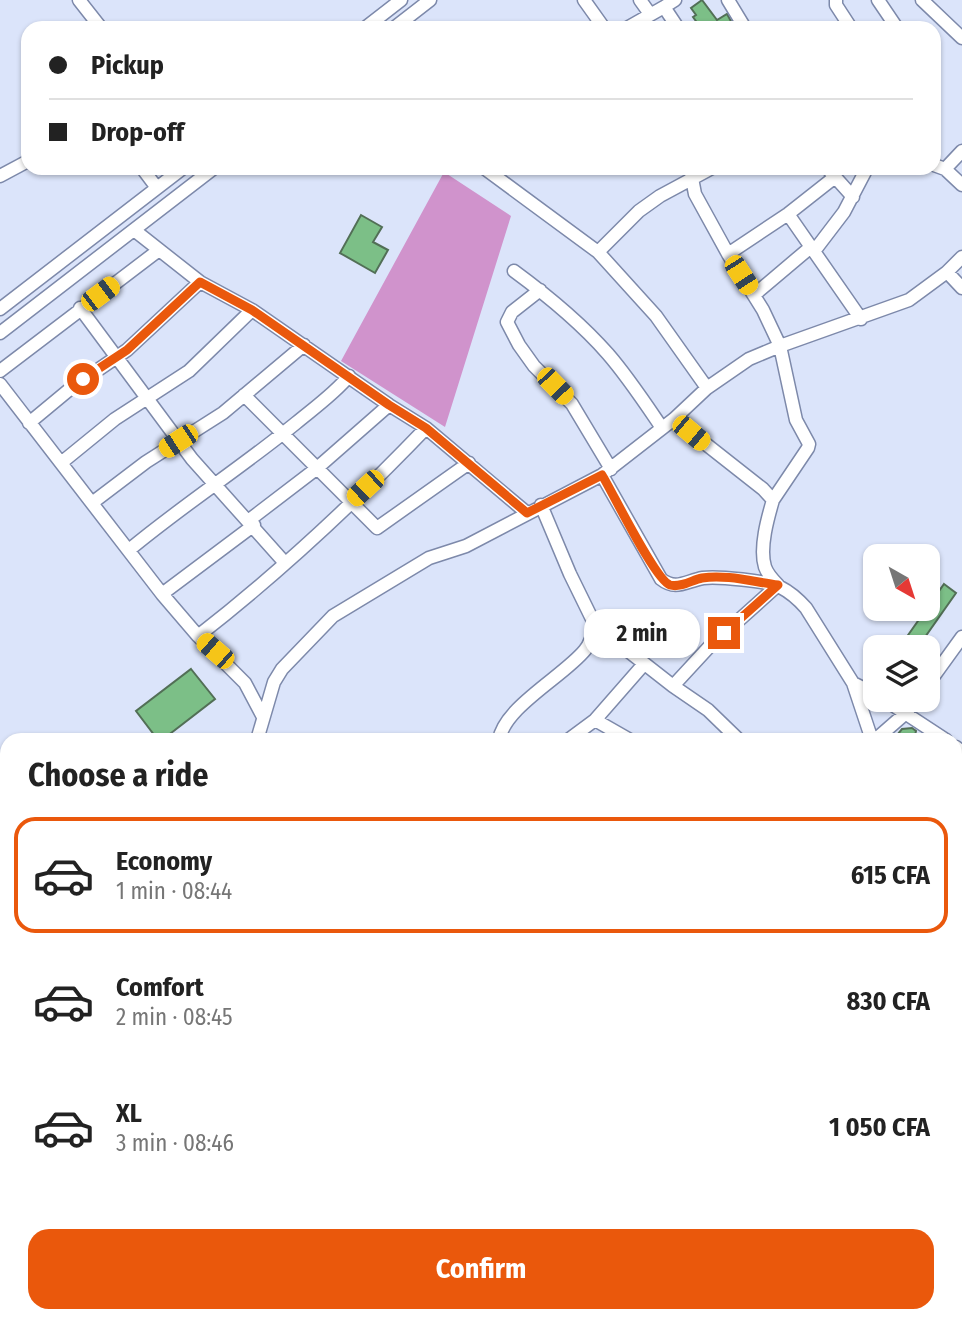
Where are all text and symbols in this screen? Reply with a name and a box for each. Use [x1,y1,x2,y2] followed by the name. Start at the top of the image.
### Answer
[91,50,164,81] text: Pickup
[91,117,184,148] text: Drop-off
[721,252,762,298] car
[77,273,124,315] car
[67,363,99,395] route start
[533,364,578,408] car
[669,411,714,455] car
[155,421,202,461] car
[343,466,388,510] car
[863,544,940,621] north arrow
[863,544,940,712] map controls
[584,608,700,658] callout: 2 min
[708,617,740,649] route end
[617,619,668,647] text: 2 min
[193,629,238,673] car
[863,635,940,712] button: layers
[28,756,209,794] text: Choose a ride
[32,844,95,907] icon: car
[116,846,212,877] text: Economy
[851,860,930,891] text: 615 CFA
[116,877,232,905] text: 1 min · 08:44
[32,970,95,1033] icon: car
[116,972,204,1003] text: Comfort
[846,986,930,1017] text: 830 CFA
[116,1003,233,1031] text: 2 min · 08:45
[32,1096,95,1159] icon: car
[116,1098,142,1129] text: XL
[829,1112,930,1143] text: 1 050 CFA
[116,1129,234,1157] text: 3 min · 08:46
[28,1229,934,1309] button: Confirm

